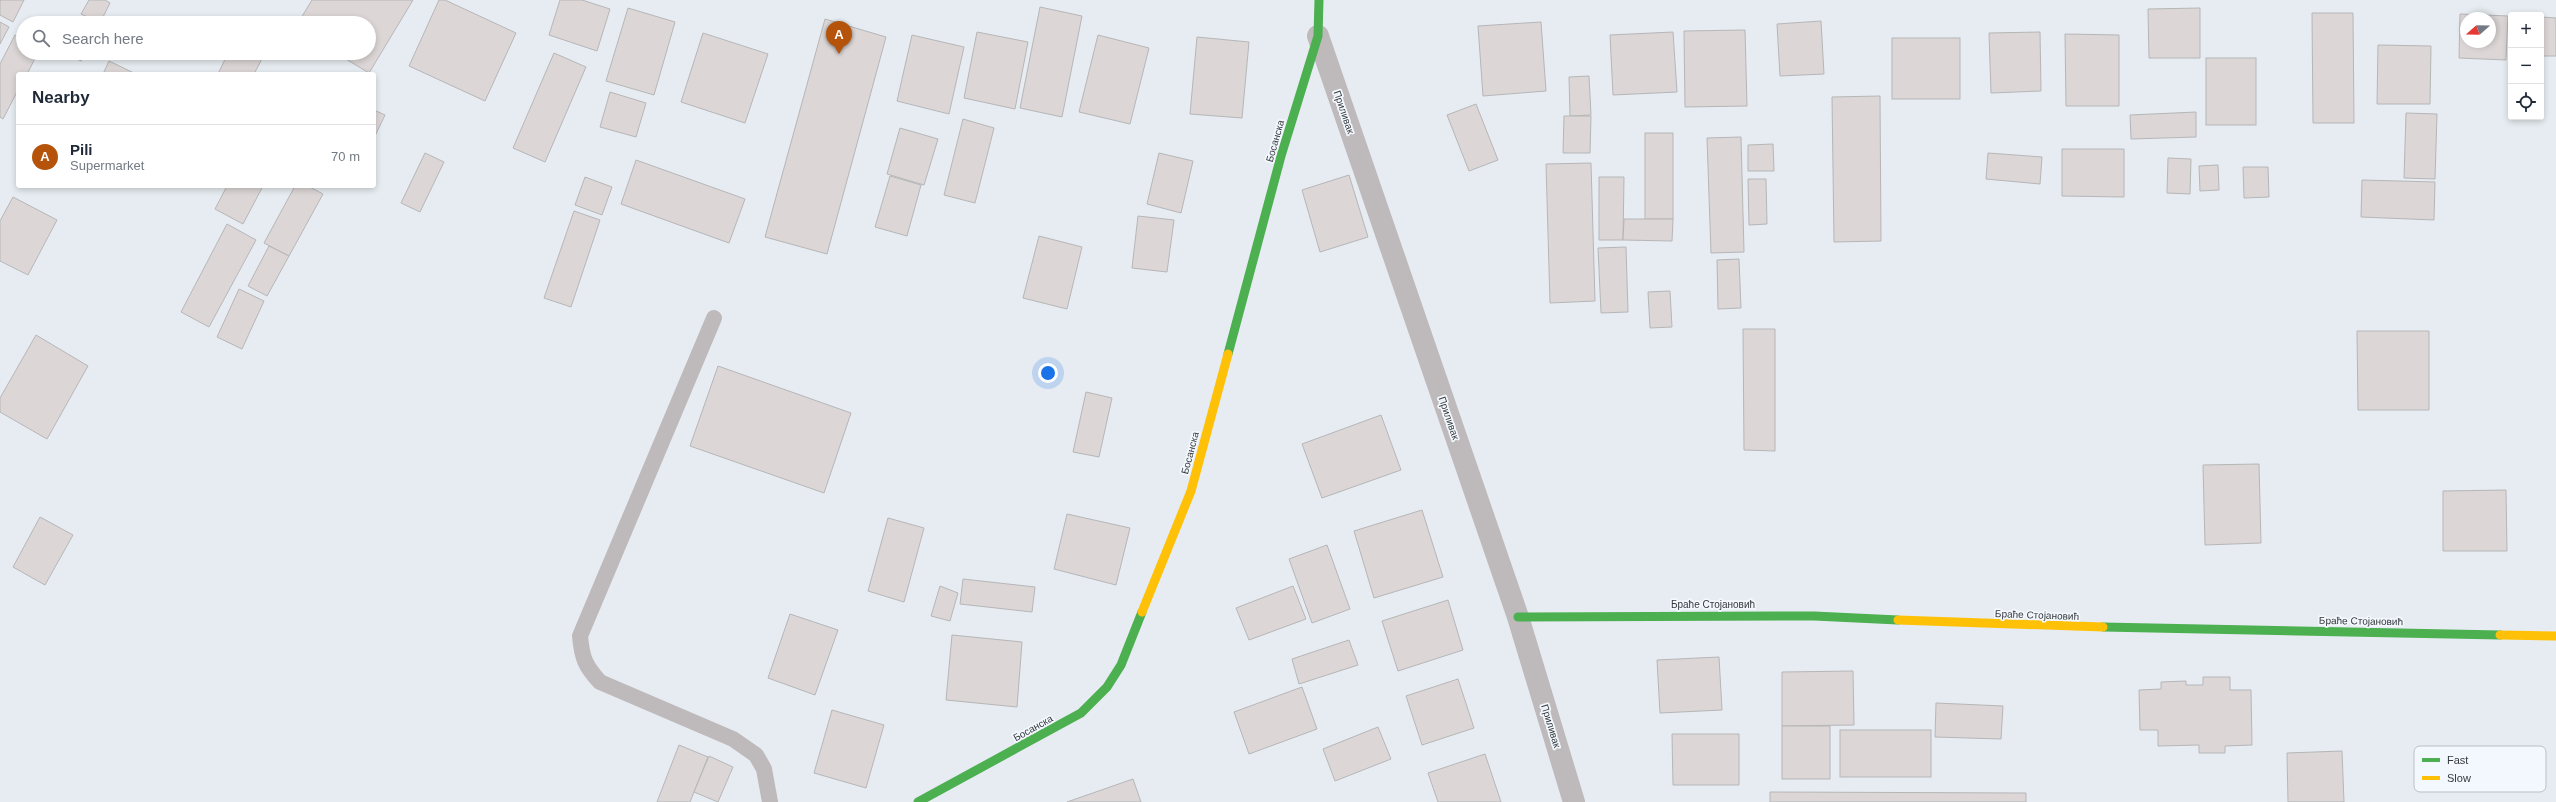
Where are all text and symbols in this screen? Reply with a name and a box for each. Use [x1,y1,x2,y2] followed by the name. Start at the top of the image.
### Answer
[2460,12,2496,48] north arrow
[2508,12,2544,120] map controls
[2508,12,2544,48] button: +
[16,16,376,60] search box
[826,21,852,54] pin: A
[30,27,52,49] icon: search
[62,30,144,47] text: Search here
[2508,48,2544,84] button: −
[2508,84,2544,120] button: locate
[32,88,90,107] text: Nearby
[1331,89,1357,136] street label: Приливак
[1264,118,1286,163] street label: Босанска
[70,141,93,158] text: Pili
[40,149,50,164] text: A
[331,149,360,164] text: 70 m
[70,158,144,173] text: Supermarket
[1038,363,1058,383] your location
[1436,395,1462,442] street label: Приливак
[1179,430,1201,475] street label: Босанска
[1671,599,1755,610] street label: Браће Стојановић
[1995,608,2079,622] street label: Браће Стојановић
[2319,615,2403,627] street label: Браће Стојановић
[1539,703,1563,750] street label: Приливак
[1011,712,1055,743] street label: Босанска
[2414,746,2546,792] legend
[2447,754,2468,766] text: Fast
[2447,772,2471,784] text: Slow

